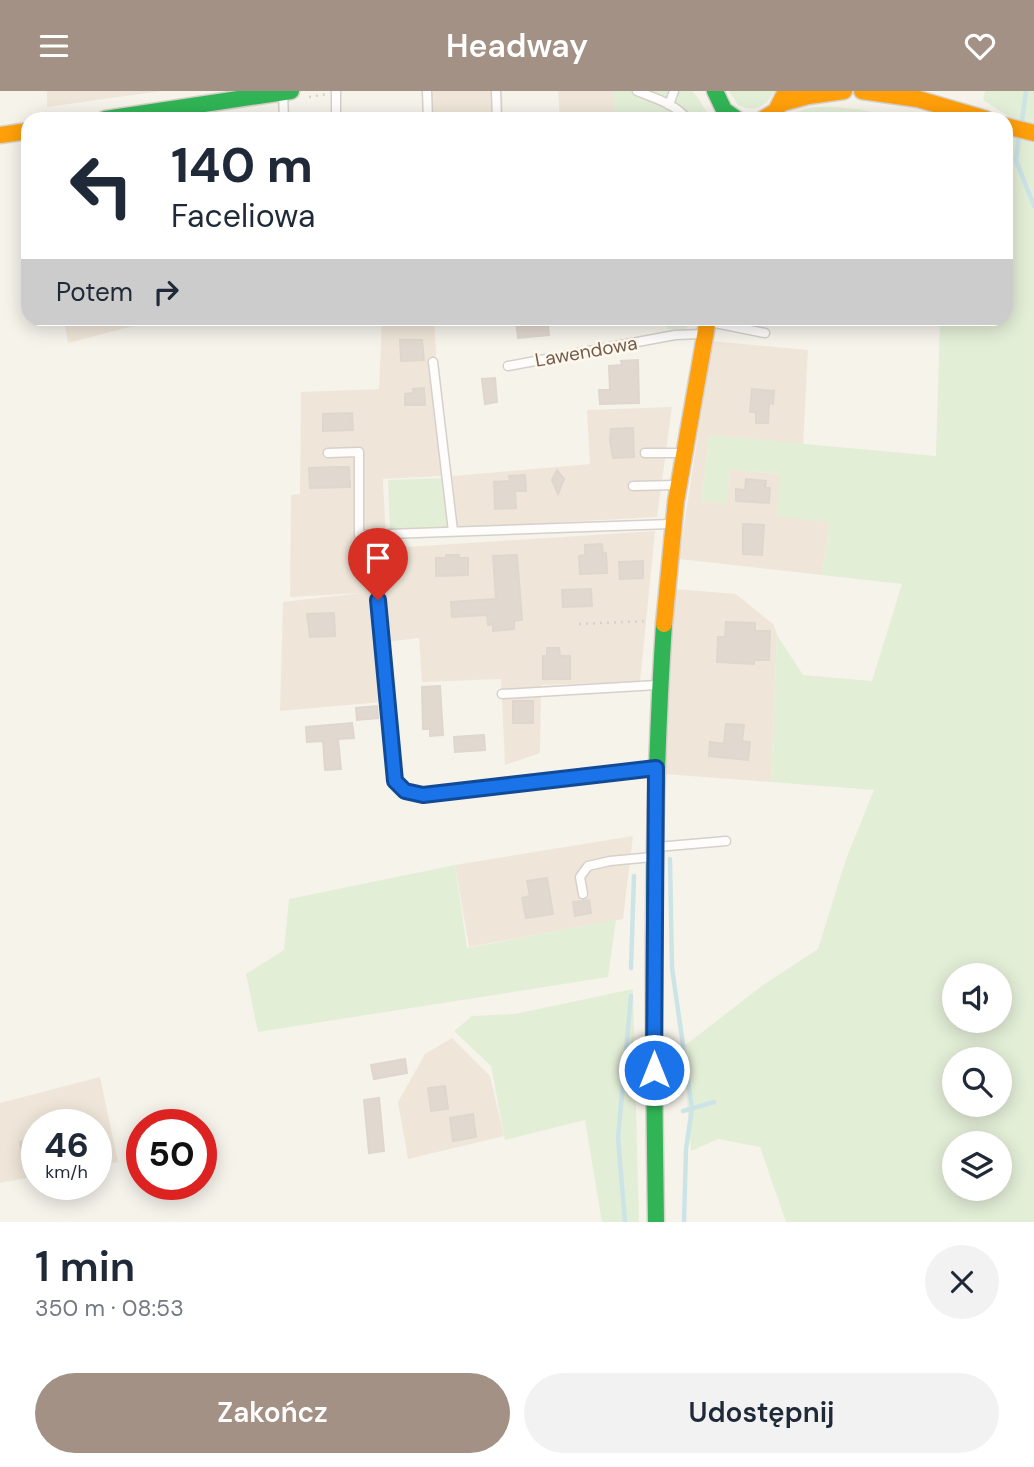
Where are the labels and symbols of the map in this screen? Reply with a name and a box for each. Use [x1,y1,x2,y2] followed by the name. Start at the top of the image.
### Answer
[533,330,639,373] street label: Lawendowa
[348,528,408,600] pin
[617,1033,691,1107] position arrow
[126,1109,217,1200] speed limit sign: 50

